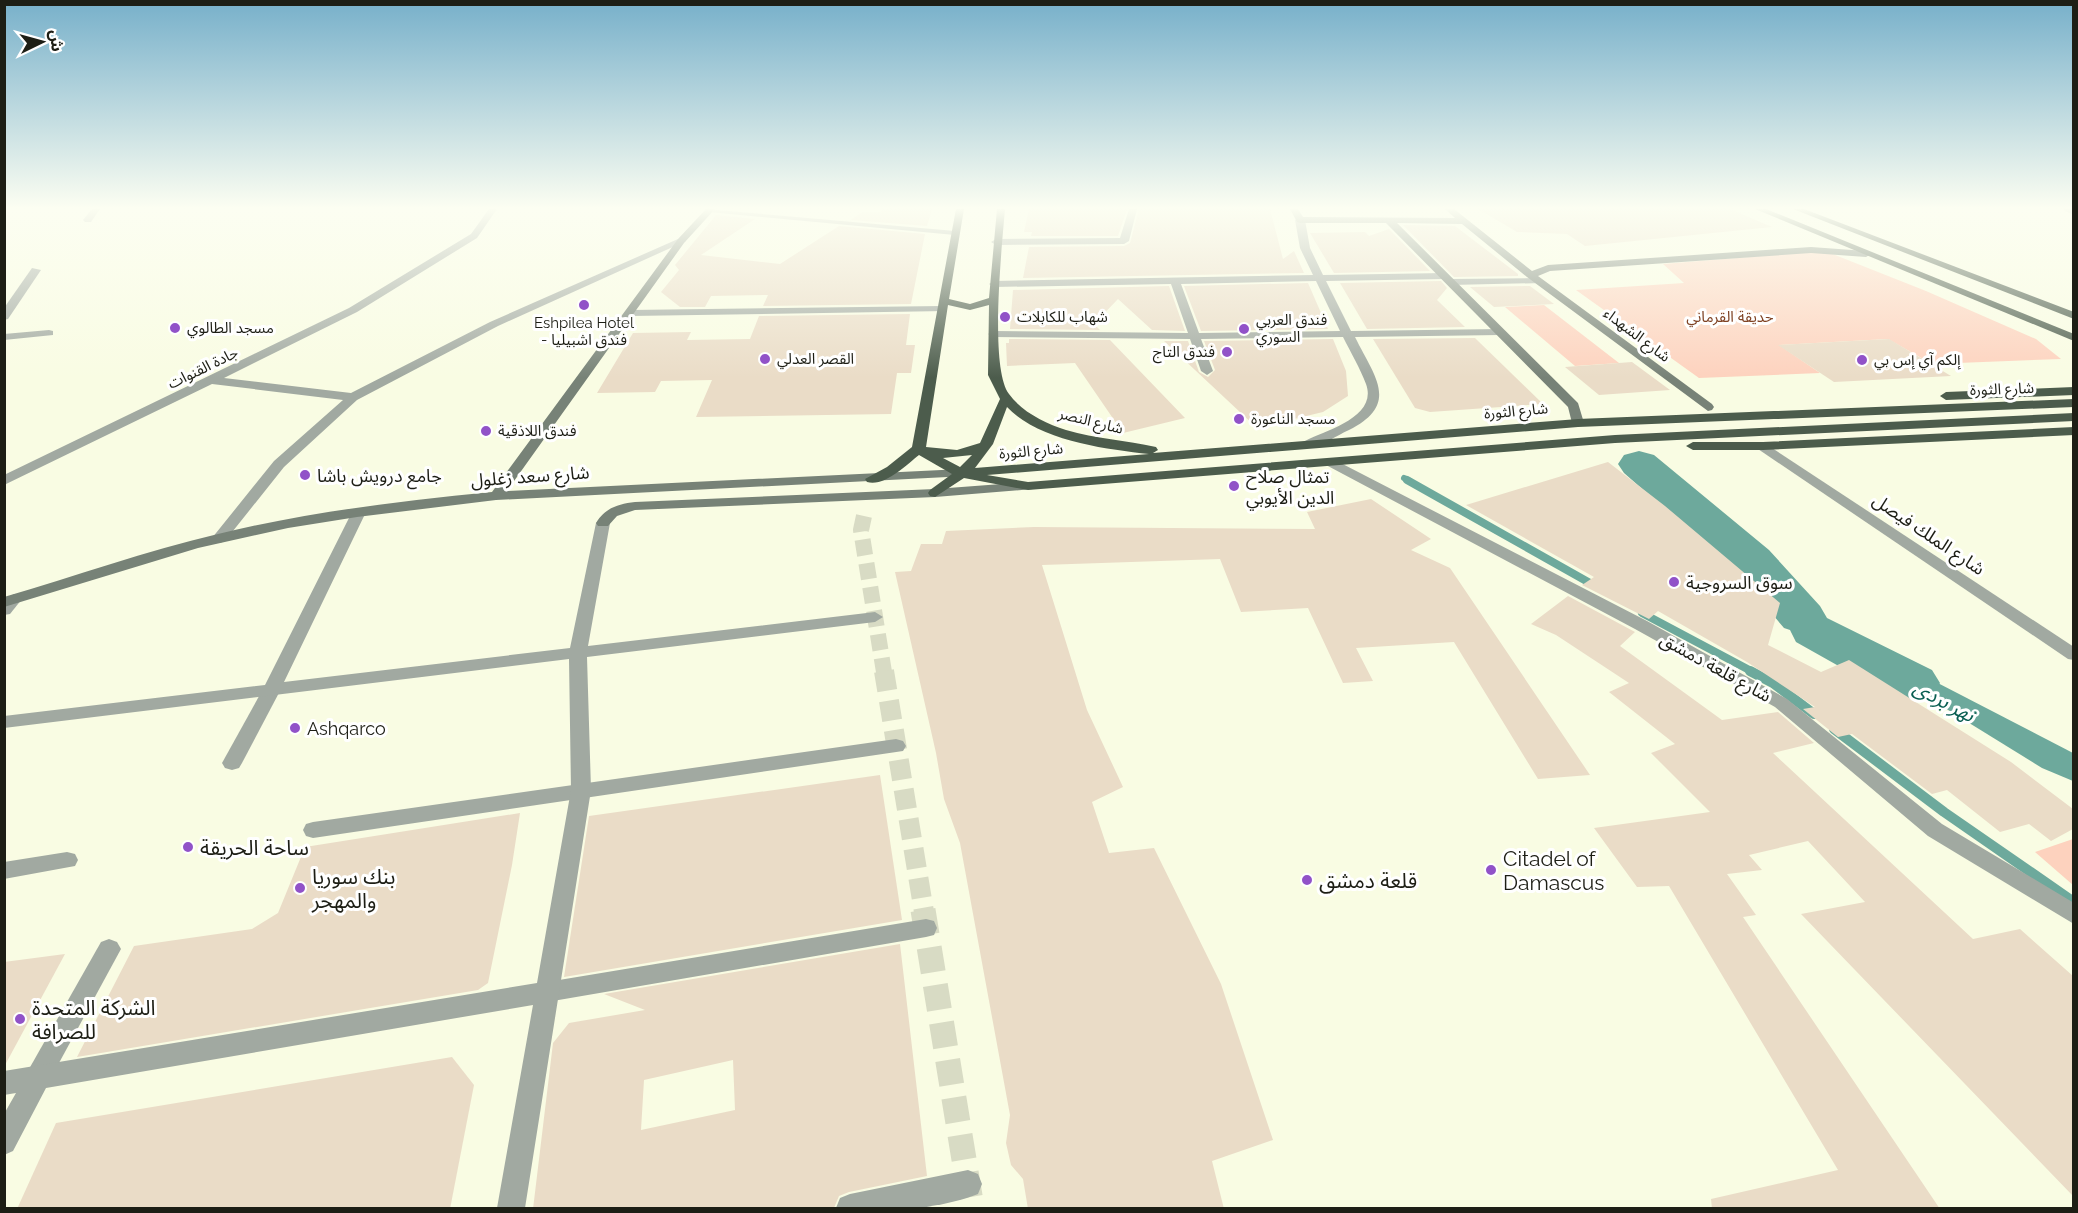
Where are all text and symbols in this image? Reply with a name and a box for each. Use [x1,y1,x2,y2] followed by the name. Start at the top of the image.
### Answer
[12,12,72,72] north arrow
[46,29,67,53] text: ش
[577,298,591,312] marker: Eshpilea Hotel - فندق اشبيليا
[1598,304,1674,368] street label: شارع الشهداء
[1017,308,1108,326] place label: شهاب للكابلات
[1686,308,1774,328] park label: حديقة القرماني
[998,310,1012,324] marker: شهاب للكابلات
[1256,311,1327,348] place label: فندق العربي السوري
[534,314,635,349] place label: Eshpilea Hotel - فندق اشبيليا
[187,319,274,339] place label: مسجد الطالوي
[168,321,182,335] marker: مسجد الطالوي
[1237,322,1251,336] marker: فندق العربي السوري
[165,343,241,393] street label: جادة القنوات
[1153,343,1215,364] place label: فندق التاج
[1220,345,1234,359] marker: فندق التاج
[777,350,854,370] place label: القصر العدلي
[1874,351,1961,371] place label: إلكم آي إس بي
[758,352,772,366] marker: القصر العدلي
[1855,353,1869,367] marker: إلكم آي إس بي
[1970,379,2035,402] street label: شارع الثورة
[1483,399,1549,426] street label: شارع الثورة
[1055,404,1125,441] street label: شارع النصر
[1251,410,1336,428] place label: مسجد الناعورة
[1232,412,1246,426] marker: مسجد الناعورة
[498,422,577,440] place label: فندق اللاذقية
[479,424,493,438] marker: فندق اللاذقية
[998,439,1064,466] street label: شارع الثورة
[470,461,590,495] street label: شارع سعد زغلول
[317,465,442,490] place label: جامع درويش باشا
[1246,466,1334,511] place label: تمثال صلاح الدين الأيوبي
[298,468,312,482] marker: جامع درويش باشا
[1227,479,1241,493] marker: تمثال صلاح الدين الأيوبي
[1867,489,1989,583] street label: شارع الملك فيصل
[1686,572,1793,594] place label: سوق السروجية
[1667,575,1681,589] marker: سوق السروجية
[1655,628,1775,710] street label: شارع قلعة دمشق
[1909,675,1980,728] water label: نهر بردى
[307,718,386,739] place label: Ashqarco
[288,721,302,735] marker: Ashqarco
[200,835,309,860] place label: ساحة الحريقة
[181,840,195,854] marker: ساحة الحريقة
[1503,846,1604,895] place label: Citadel of Damascus
[1484,863,1498,877] marker: Citadel of Damascus
[311,864,395,913] place label: بنك سوريا والمهجر
[1319,868,1417,894] place label: قلعة دمشق
[1300,873,1314,887] marker: قلعة دمشق
[293,881,307,895] marker: بنك سوريا والمهجر
[32,995,155,1044] place label: الشركة المتحدة للصرافة
[13,1012,27,1026] marker: الشركة المتحدة للصرافة

